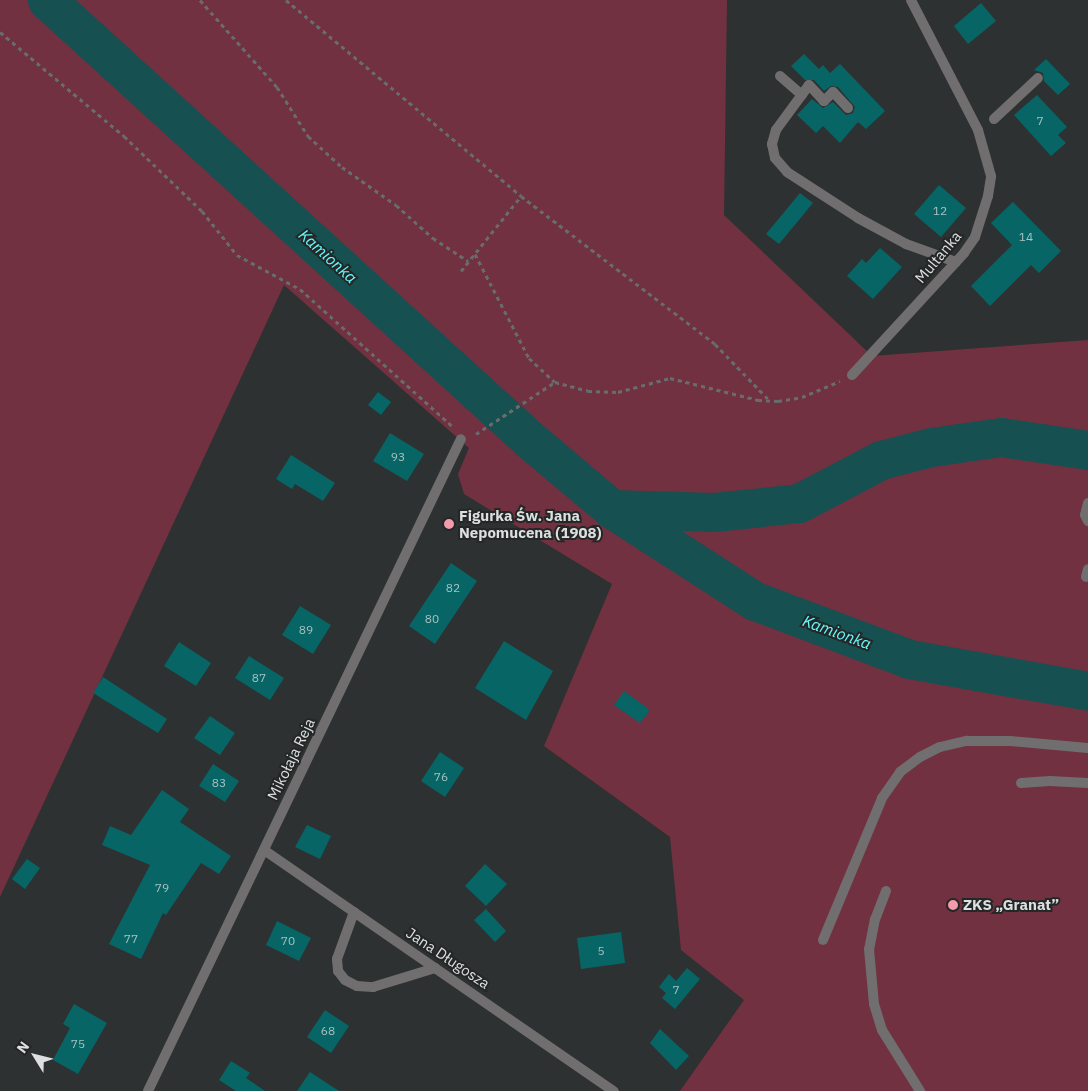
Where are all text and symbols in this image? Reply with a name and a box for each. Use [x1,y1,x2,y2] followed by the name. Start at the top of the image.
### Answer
[1036,114,1044,128] house number: 7
[933,204,947,218] house number: 12
[295,225,361,287] water label: Kamionka
[911,227,965,287] street label: Multanka
[1019,230,1033,244] house number: 14
[391,450,405,464] house number: 93
[459,506,601,541] place label: Figurka Św. Jana Nepomucena (1908)
[443,518,455,530] marker: Figurka Św. Jana Nepomucena (1908)
[446,581,460,595] house number: 82
[800,611,874,653] water label: Kamionka
[425,612,439,626] house number: 80
[299,623,313,637] house number: 89
[252,671,266,685] house number: 87
[263,715,319,803] street label: Mikołaja Reja
[434,770,448,784] house number: 76
[212,776,226,790] house number: 83
[155,881,169,895] house number: 79
[963,896,1059,914] place label: ZKS „Granat”
[947,899,959,911] marker: ZKS „Granat”
[403,923,493,993] street label: Jana Długosza
[124,932,138,946] house number: 77
[281,934,295,948] house number: 70
[597,944,605,958] house number: 5
[672,983,680,997] house number: 7
[321,1024,335,1038] house number: 68
[10,1031,60,1081] north arrow
[71,1037,85,1051] house number: 75
[13,1038,33,1057] text: N

